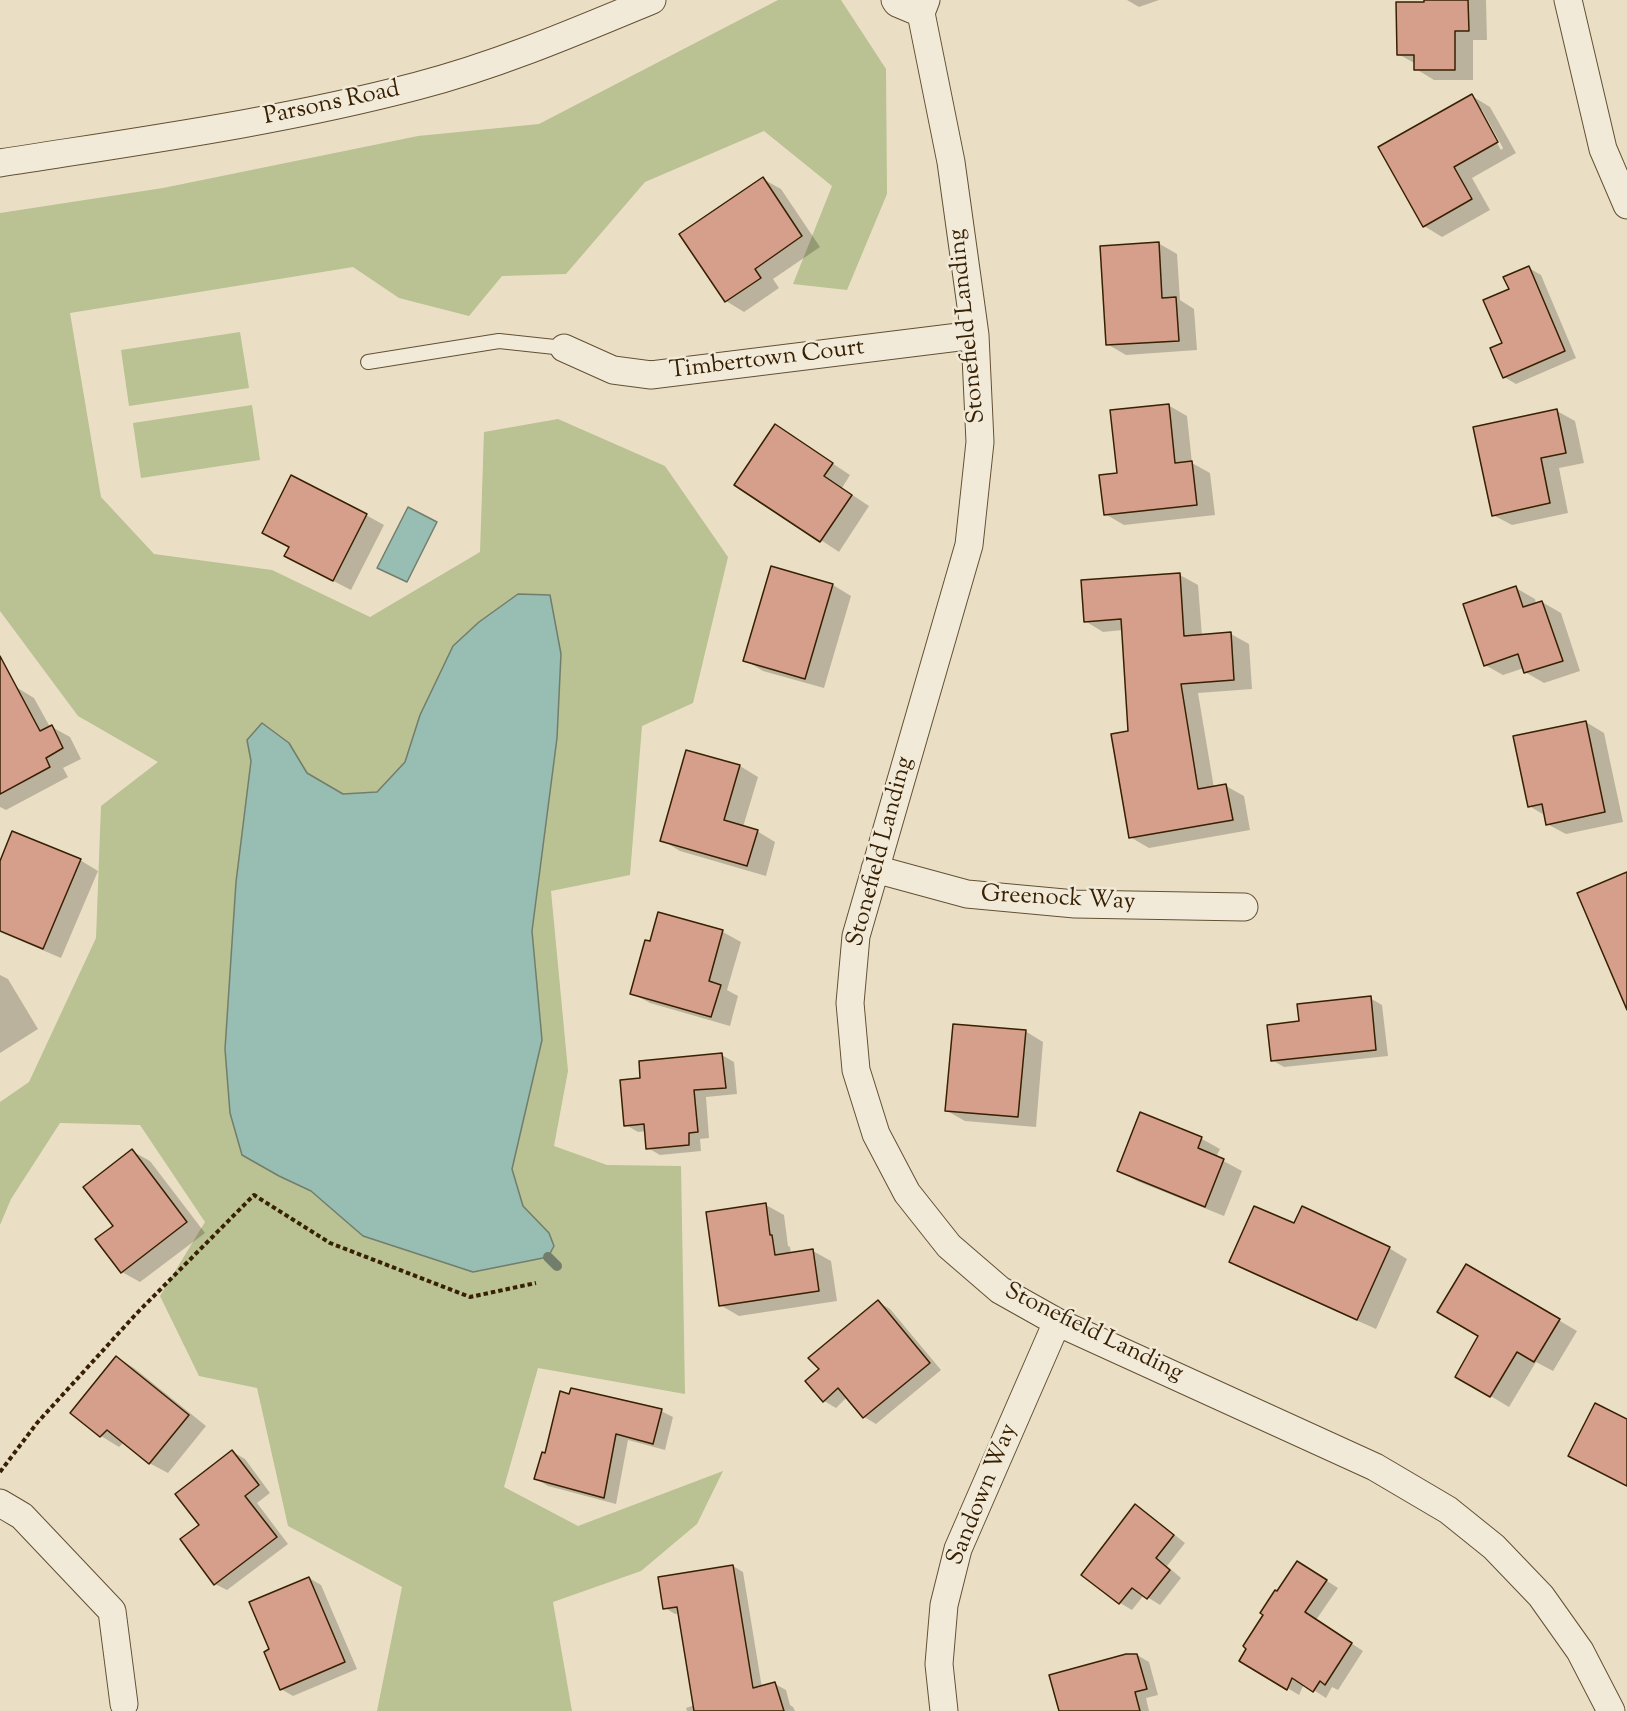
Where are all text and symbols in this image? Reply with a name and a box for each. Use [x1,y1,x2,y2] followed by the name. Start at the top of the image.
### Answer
[261,77,403,133] street label: Parsons Road
[944,227,994,425] street label: Stonefield Landing
[668,335,866,387] street label: Timbertown Court
[843,754,921,950] street label: Stonefield Landing
[980,882,1136,918] street label: Greenock Way
[999,1278,1187,1390] street label: Stonefield Landing
[943,1420,1025,1570] street label: Sandown Way

